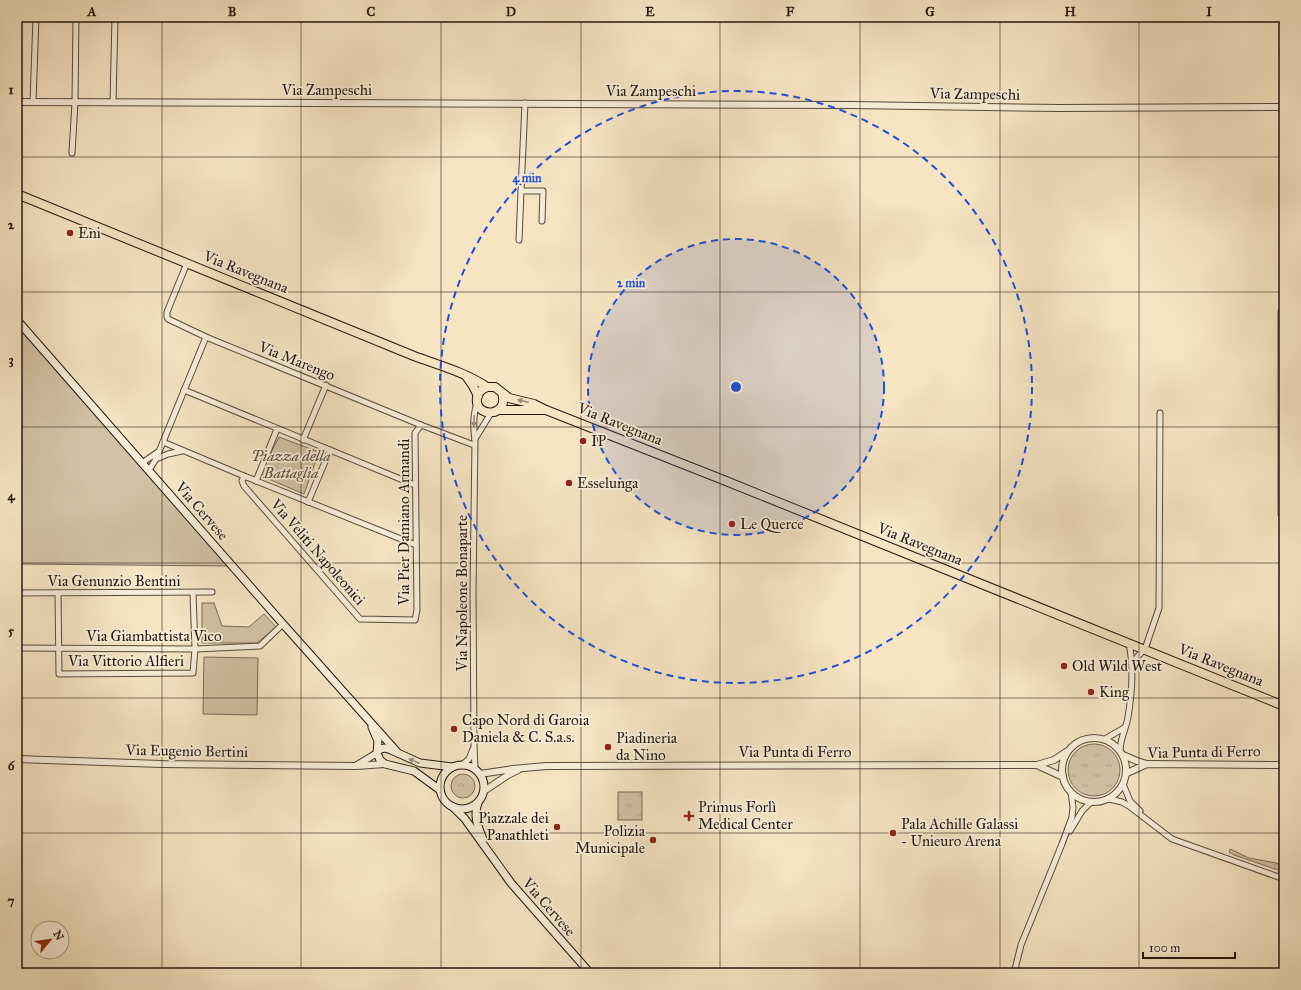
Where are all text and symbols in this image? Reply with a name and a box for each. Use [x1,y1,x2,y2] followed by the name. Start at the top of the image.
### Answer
[87,4,97,20] text: A
[228,4,237,20] text: B
[367,4,376,20] text: C
[506,4,516,20] text: D
[645,4,655,20] text: E
[786,4,795,20] text: F
[925,4,935,20] text: G
[1064,4,1076,20] text: H
[1206,4,1212,20] text: I
[281,81,372,99] street label: Via Zampeschi
[8,82,14,98] text: 1
[605,82,696,100] street label: Via Zampeschi
[929,84,1020,104] street label: Via Zampeschi
[512,171,542,186] text: 4 min
[8,217,15,233] text: 2
[78,224,101,242] place label: Eni
[65,228,75,238] marker: Eni
[200,246,292,297] street label: Via Ravegnana
[617,276,646,290] text: 2 min
[255,337,338,385] street label: Via Marengo
[8,352,14,368] text: 3
[729,380,743,394] centre of rings
[517,398,530,404] one-way arrow
[574,398,666,449] street label: Via Ravegnana
[471,415,477,428] one-way arrow
[591,432,606,450] place label: IP
[578,436,588,446] marker: IP
[395,439,413,606] street label: Via Pier Damiano Armandi
[251,447,331,482] park label: Piazza della Battaglia
[577,474,639,492] place label: Esselunga
[171,477,232,544] street label: Via Cervese
[564,478,574,488] marker: Esselunga
[7,488,15,504] text: 4
[266,494,369,609] street label: Via Veliti Napoleonici
[453,515,471,672] street label: Via Napoleone Bonaparte
[740,515,804,533] place label: Le Querce
[874,518,966,569] street label: Via Ravegnana
[727,519,737,529] marker: Le Querce
[46,572,181,590] street label: Via Genunzio Bentini
[8,623,15,639] text: 5
[85,627,222,645] street label: Via Giambattista Vico
[1175,639,1267,690] street label: Via Ravegnana
[67,652,184,670] street label: Via Vittorio Alfieri
[1072,657,1163,675] place label: Old Wild West
[1059,661,1069,671] marker: Old Wild West
[1099,683,1130,701] place label: King
[1086,687,1096,697] marker: King
[462,711,590,746] place label: Capo Nord di Garoia Daniela & C. S.a.s.
[449,724,459,734] marker: Capo Nord di Garoia Daniela & C. S.a.s.
[616,729,678,764] place label: Piadineria da Nino
[125,741,248,761] street label: Via Eugenio Bertini
[603,742,613,752] marker: Piadineria da Nino
[1146,742,1261,762] street label: Via Punta di Ferro
[737,743,852,761] street label: Via Punta di Ferro
[407,757,419,763] one-way arrow
[8,758,16,774] text: 6
[698,798,793,833] place label: Primus Forlì Medical Center
[478,809,549,844] place label: Piazzale dei Panathleti
[683,810,695,822] marker: Primus Forlì Medical Center
[901,815,1018,850] place label: Pala Achille Galassi - Unieuro Arena
[552,822,562,832] marker: Piazzale dei Panathleti
[575,822,646,857] place label: Polizia Municipale
[888,828,898,838] marker: Pala Achille Galassi - Unieuro Arena
[648,835,658,845] marker: Polizia Municipale
[518,873,579,940] street label: Via Cervese
[8,893,15,909] text: 7
[30,920,70,960] north arrow
[50,928,67,943] text: N
[1143,934,1235,960] scale bar
[1149,941,1180,955] text: 100 m

